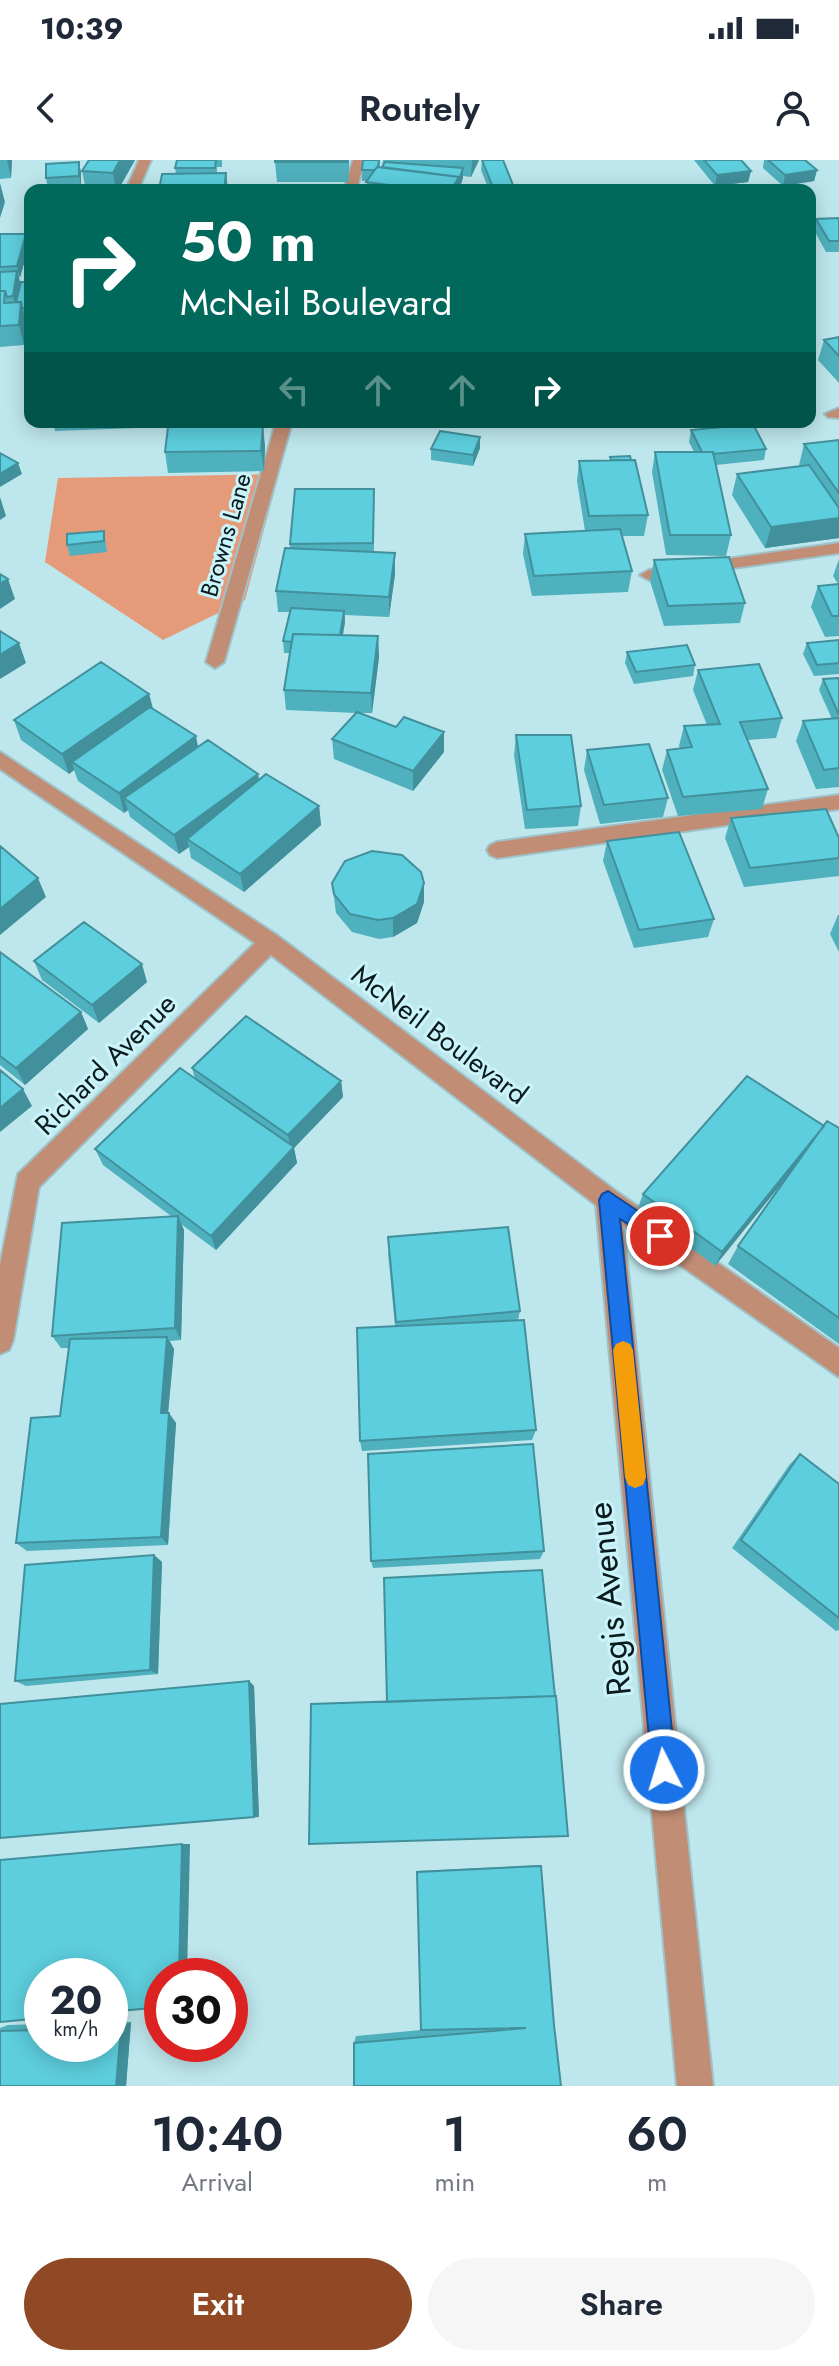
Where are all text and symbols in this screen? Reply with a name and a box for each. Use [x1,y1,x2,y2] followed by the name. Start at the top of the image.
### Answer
[40,7,124,50] text: 10:39
[359,82,480,134] text: Routely
[24,86,68,130] icon: back
[771,86,815,130] icon: person
[180,201,316,282] text: 50 m
[48,216,152,320] icon: right
[180,276,452,328] text: McNeil Boulevard
[272,368,316,412] icon: left
[356,368,400,412] icon: ahead
[440,368,484,412] icon: ahead
[524,368,568,412] icon: right
[191,469,260,601] street label: Browns Lane
[343,954,537,1114] street label: McNeil Boulevard
[25,984,186,1145] street label: Richard Avenue
[626,1202,694,1270] pin
[638,1214,682,1258] icon: arrive
[575,1500,644,1698] street label: Regis Avenue
[622,1728,706,1812] position arrow
[144,1958,248,2062] speed limit sign: 30
[50,1971,102,2029] text: 20
[53,2015,99,2044] text: km/h
[151,2100,283,2169] text: 10:40
[443,2100,467,2169] text: 1
[626,2100,688,2169] text: 60
[181,2163,253,2201] text: Arrival
[434,2163,475,2201] text: min
[647,2163,667,2201] text: m
[24,2258,412,2350] button: Exit
[428,2258,815,2350] button: Share

